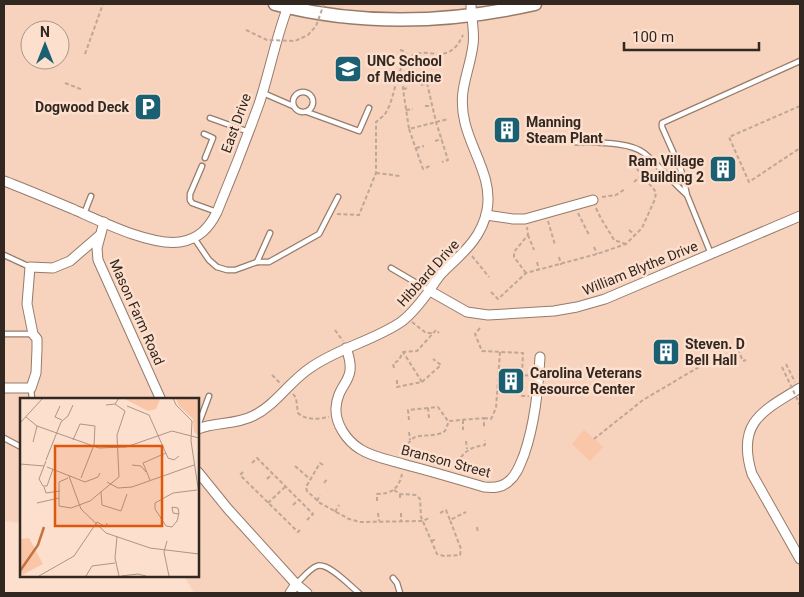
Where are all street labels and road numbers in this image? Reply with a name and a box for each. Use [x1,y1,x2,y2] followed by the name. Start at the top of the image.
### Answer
[218,91,254,155] street label: East Drive
[394,236,462,310] street label: Hibbard Drive
[580,238,700,298] street label: William Blythe Drive
[107,257,167,367] street label: Mason Farm Road
[400,441,493,481] street label: Branson Street

